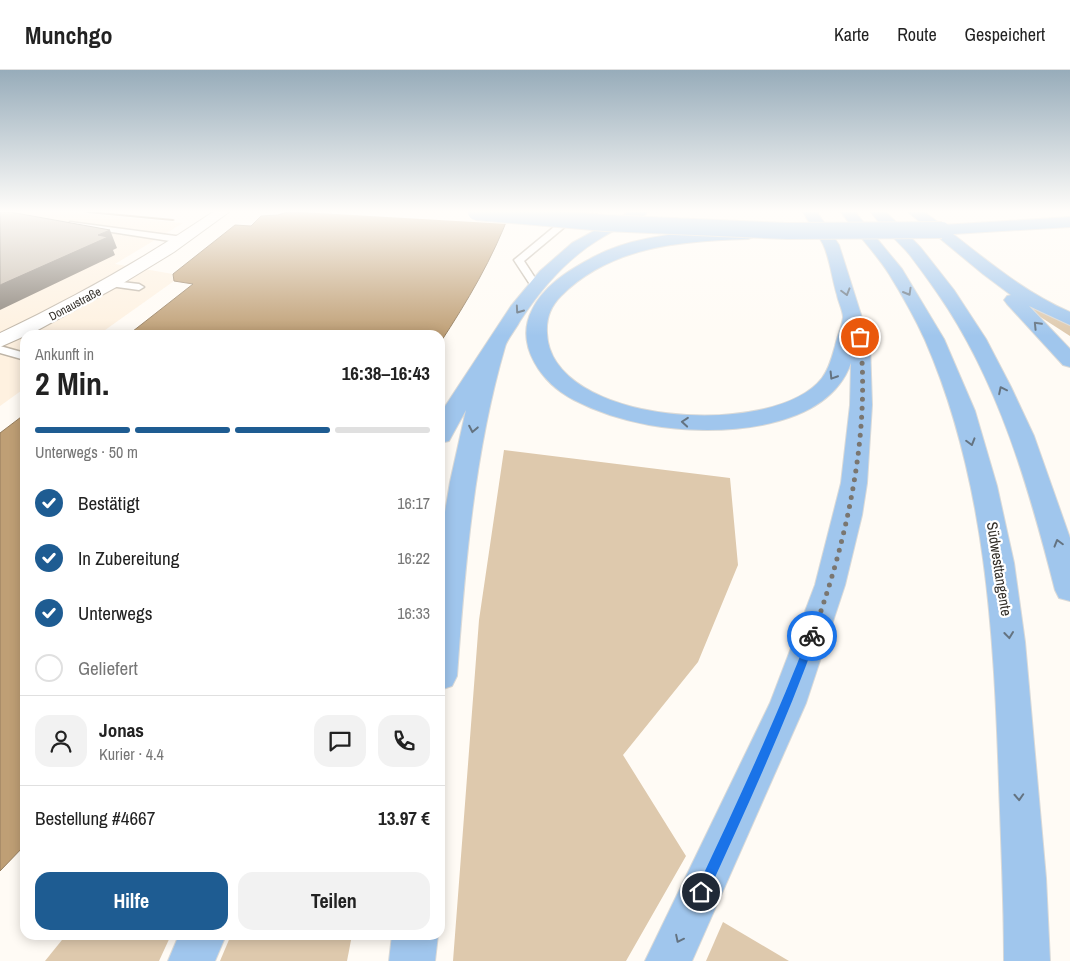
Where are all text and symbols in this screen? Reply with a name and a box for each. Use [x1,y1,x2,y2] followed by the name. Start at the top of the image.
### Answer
[25,19,112,51] text: Munchgo
[834,22,869,47] text: Karte
[897,22,937,47] text: Route
[965,22,1045,47] text: Gespeichert
[46,284,104,324] street label: Donaustraße
[840,287,850,296] one-way arrow
[902,287,912,296] one-way arrow
[515,305,525,314] one-way arrow
[839,316,881,358] pin
[1034,321,1043,330] one-way arrow
[846,323,874,351] icon: bag
[35,343,94,365] text: Ankunft in
[342,360,430,386] text: 16:38–16:43
[35,362,109,405] text: 2 Min.
[830,371,840,380] one-way arrow
[998,386,1008,395] one-way arrow
[681,417,689,428] one-way arrow
[469,425,479,433] one-way arrow
[966,437,976,445] one-way arrow
[35,441,138,463] text: Unterwegs · 50 m
[35,489,63,517] icon: check
[78,490,140,516] text: Bestätigt
[397,492,430,514] text: 16:17
[982,520,1017,618] street label: Südwesttangente
[1053,539,1063,547] one-way arrow
[35,544,63,572] icon: check
[78,545,179,571] text: In Zubereitung
[397,547,430,569] text: 16:22
[35,599,63,627] icon: check
[78,600,152,626] text: Unterwegs
[397,602,430,624] text: 16:33
[787,611,837,661] courier
[798,622,826,650] icon: bike
[1003,632,1014,640] one-way arrow
[78,655,138,681] text: Geliefert
[35,715,87,767] button: person
[314,715,366,767] button: chat
[378,715,430,767] button: phone
[99,717,144,743] text: Jonas
[99,743,164,765] text: Kurier · 4.4
[1014,794,1025,802] one-way arrow
[35,805,155,831] text: Bestellung #4667
[378,805,430,831] text: 13.97 €
[680,871,722,913] pin
[35,872,228,930] button: Hilfe
[238,872,430,930] button: Teilen
[687,878,715,906] icon: home
[675,934,685,943] one-way arrow

